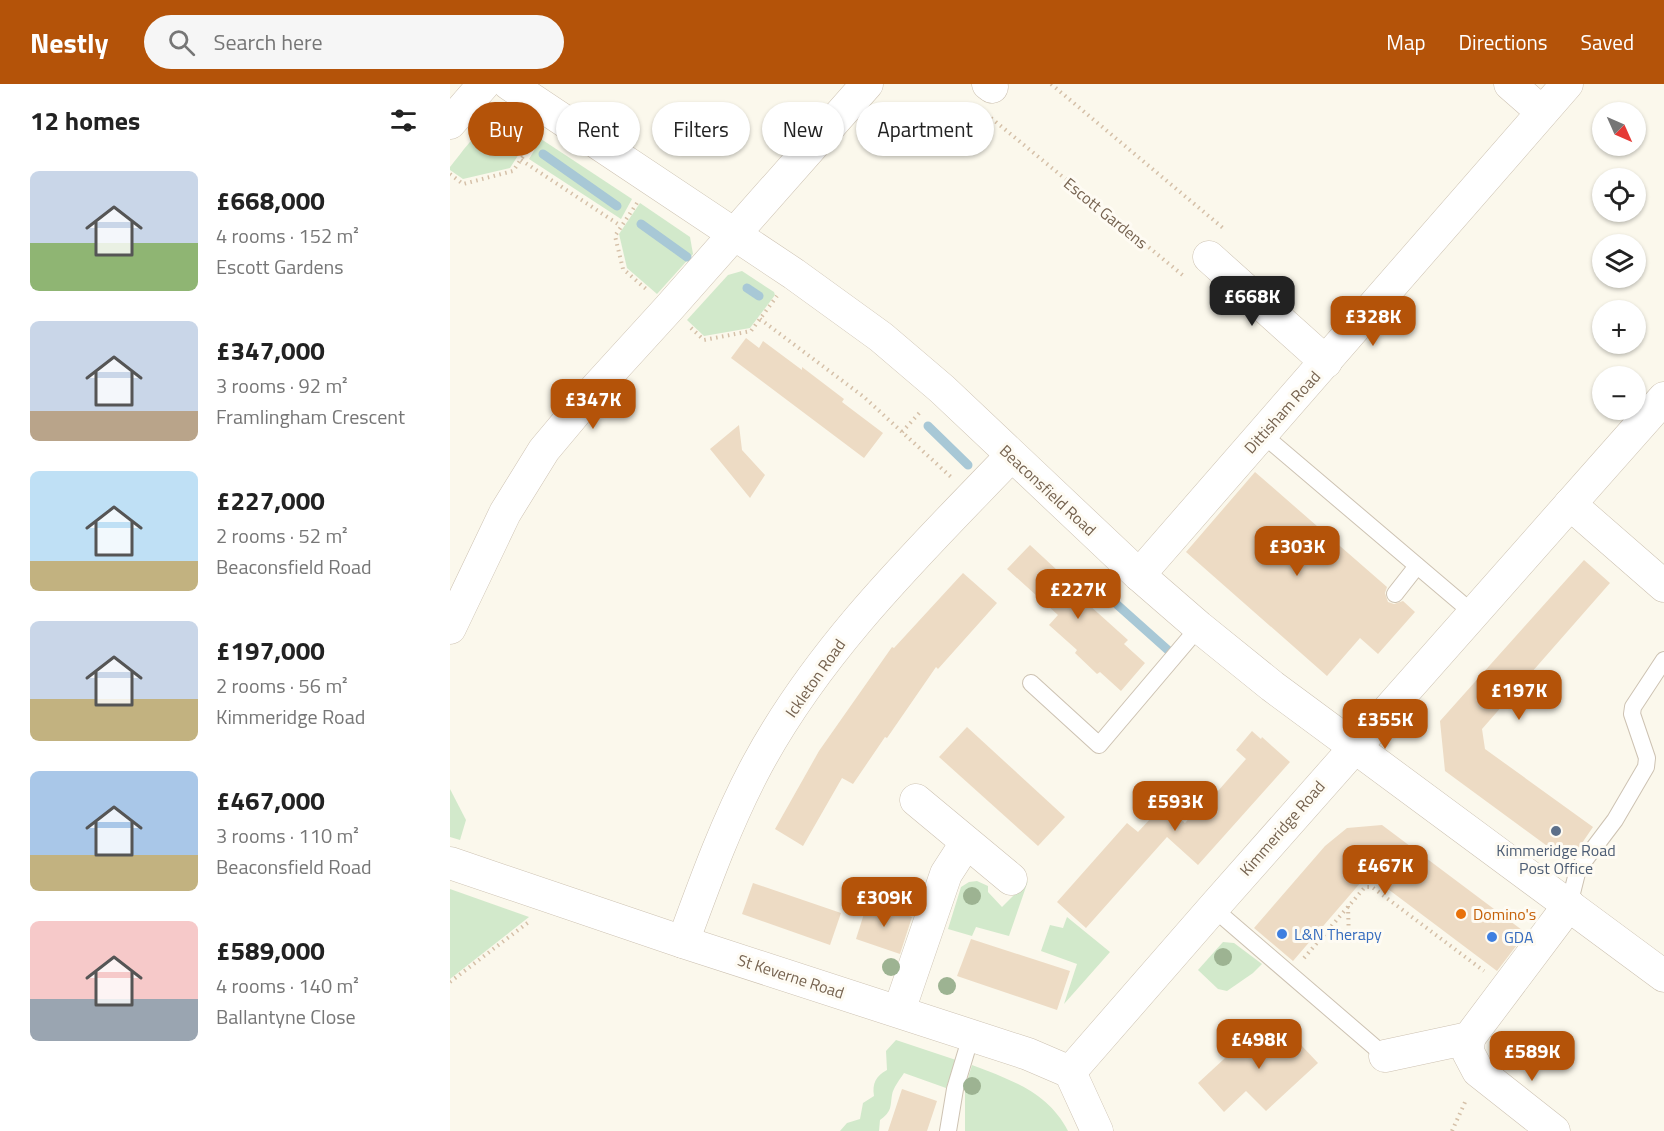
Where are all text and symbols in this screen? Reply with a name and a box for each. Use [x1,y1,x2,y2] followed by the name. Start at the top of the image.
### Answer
[144,15,564,69] search box
[30,21,108,64] text: Nestly
[213,25,323,59] text: Search here
[165,26,198,59] icon: search
[1386,26,1426,58] text: Map
[1459,26,1548,58] text: Directions
[1581,26,1634,58] text: Saved
[30,101,140,140] text: 12 homes
[468,102,544,156] chip: Buy
[556,102,640,156] chip: Rent
[652,102,750,156] chip: Filters
[762,102,844,156] chip: New
[856,102,994,156] chip: Apartment
[1592,102,1646,156] north arrow
[1592,102,1646,420] map controls
[387,104,420,137] icon: filters
[1592,168,1646,222] button: locate
[1059,172,1153,254] street label: Escott Gardens
[216,181,325,220] text: £668,000
[78,195,150,267] icon: home
[216,220,359,251] text: 4 rooms · 152 m²
[1592,234,1646,288] button: layers
[216,251,344,282] text: Escott Gardens
[1210,276,1294,327] pin: £668K
[1224,280,1280,311] text: £668K
[1331,296,1415,347] pin: £328K
[1345,300,1401,331] text: £328K
[1592,300,1646,354] button: +
[216,331,325,370] text: £347,000
[78,345,150,417] icon: home
[1238,365,1326,459] street label: Dittisham Road
[1592,366,1646,420] button: −
[216,370,348,401] text: 3 rooms · 92 m²
[551,379,635,430] pin: £347K
[565,383,621,414] text: £347K
[216,401,405,432] text: Framlingham Crescent
[994,439,1102,541] street label: Beaconsfield Road
[216,481,325,520] text: £227,000
[78,495,150,567] icon: home
[216,520,348,551] text: 2 rooms · 52 m²
[1255,526,1339,577] pin: £303K
[1269,530,1325,561] text: £303K
[216,551,372,582] text: Beaconsfield Road
[1036,569,1120,620] pin: £227K
[1050,573,1106,604] text: £227K
[216,631,325,670] text: £197,000
[779,634,851,722] street label: Ickleton Road
[78,645,150,717] icon: home
[216,670,348,701] text: 2 rooms · 56 m²
[1477,670,1561,721] pin: £197K
[1491,674,1547,705] text: £197K
[1343,699,1427,750] pin: £355K
[216,701,365,732] text: Kimmeridge Road
[1357,703,1413,734] text: £355K
[1234,775,1330,881] street label: Kimmeridge Road
[216,781,325,820] text: £467,000
[1133,781,1217,832] pin: £593K
[1147,785,1203,816] text: £593K
[78,795,150,867] icon: home
[216,820,359,851] text: 3 rooms · 110 m²
[1549,824,1563,838] marker: Kimmeridge Road Post Office
[1496,838,1616,880] place label: Kimmeridge Road Post Office
[1343,845,1427,896] pin: £467K
[1357,849,1413,880] text: £467K
[216,851,372,882] text: Beaconsfield Road
[842,877,926,928] pin: £309K
[856,881,912,912] text: £309K
[1473,902,1536,926] place label: Domino's
[1454,907,1468,921] marker: Domino's
[1294,922,1382,946] place label: L&N Therapy
[1504,925,1534,949] place label: GDA
[1275,927,1289,941] marker: L&N Therapy
[1485,930,1499,944] marker: GDA
[216,931,325,970] text: £589,000
[78,945,150,1017] icon: home
[735,948,847,1004] street label: St Keverne Road
[216,970,359,1001] text: 4 rooms · 140 m²
[216,1001,356,1032] text: Ballantyne Close
[1217,1019,1301,1070] pin: £498K
[1231,1023,1287,1054] text: £498K
[1490,1031,1574,1082] pin: £589K
[1504,1035,1560,1066] text: £589K

